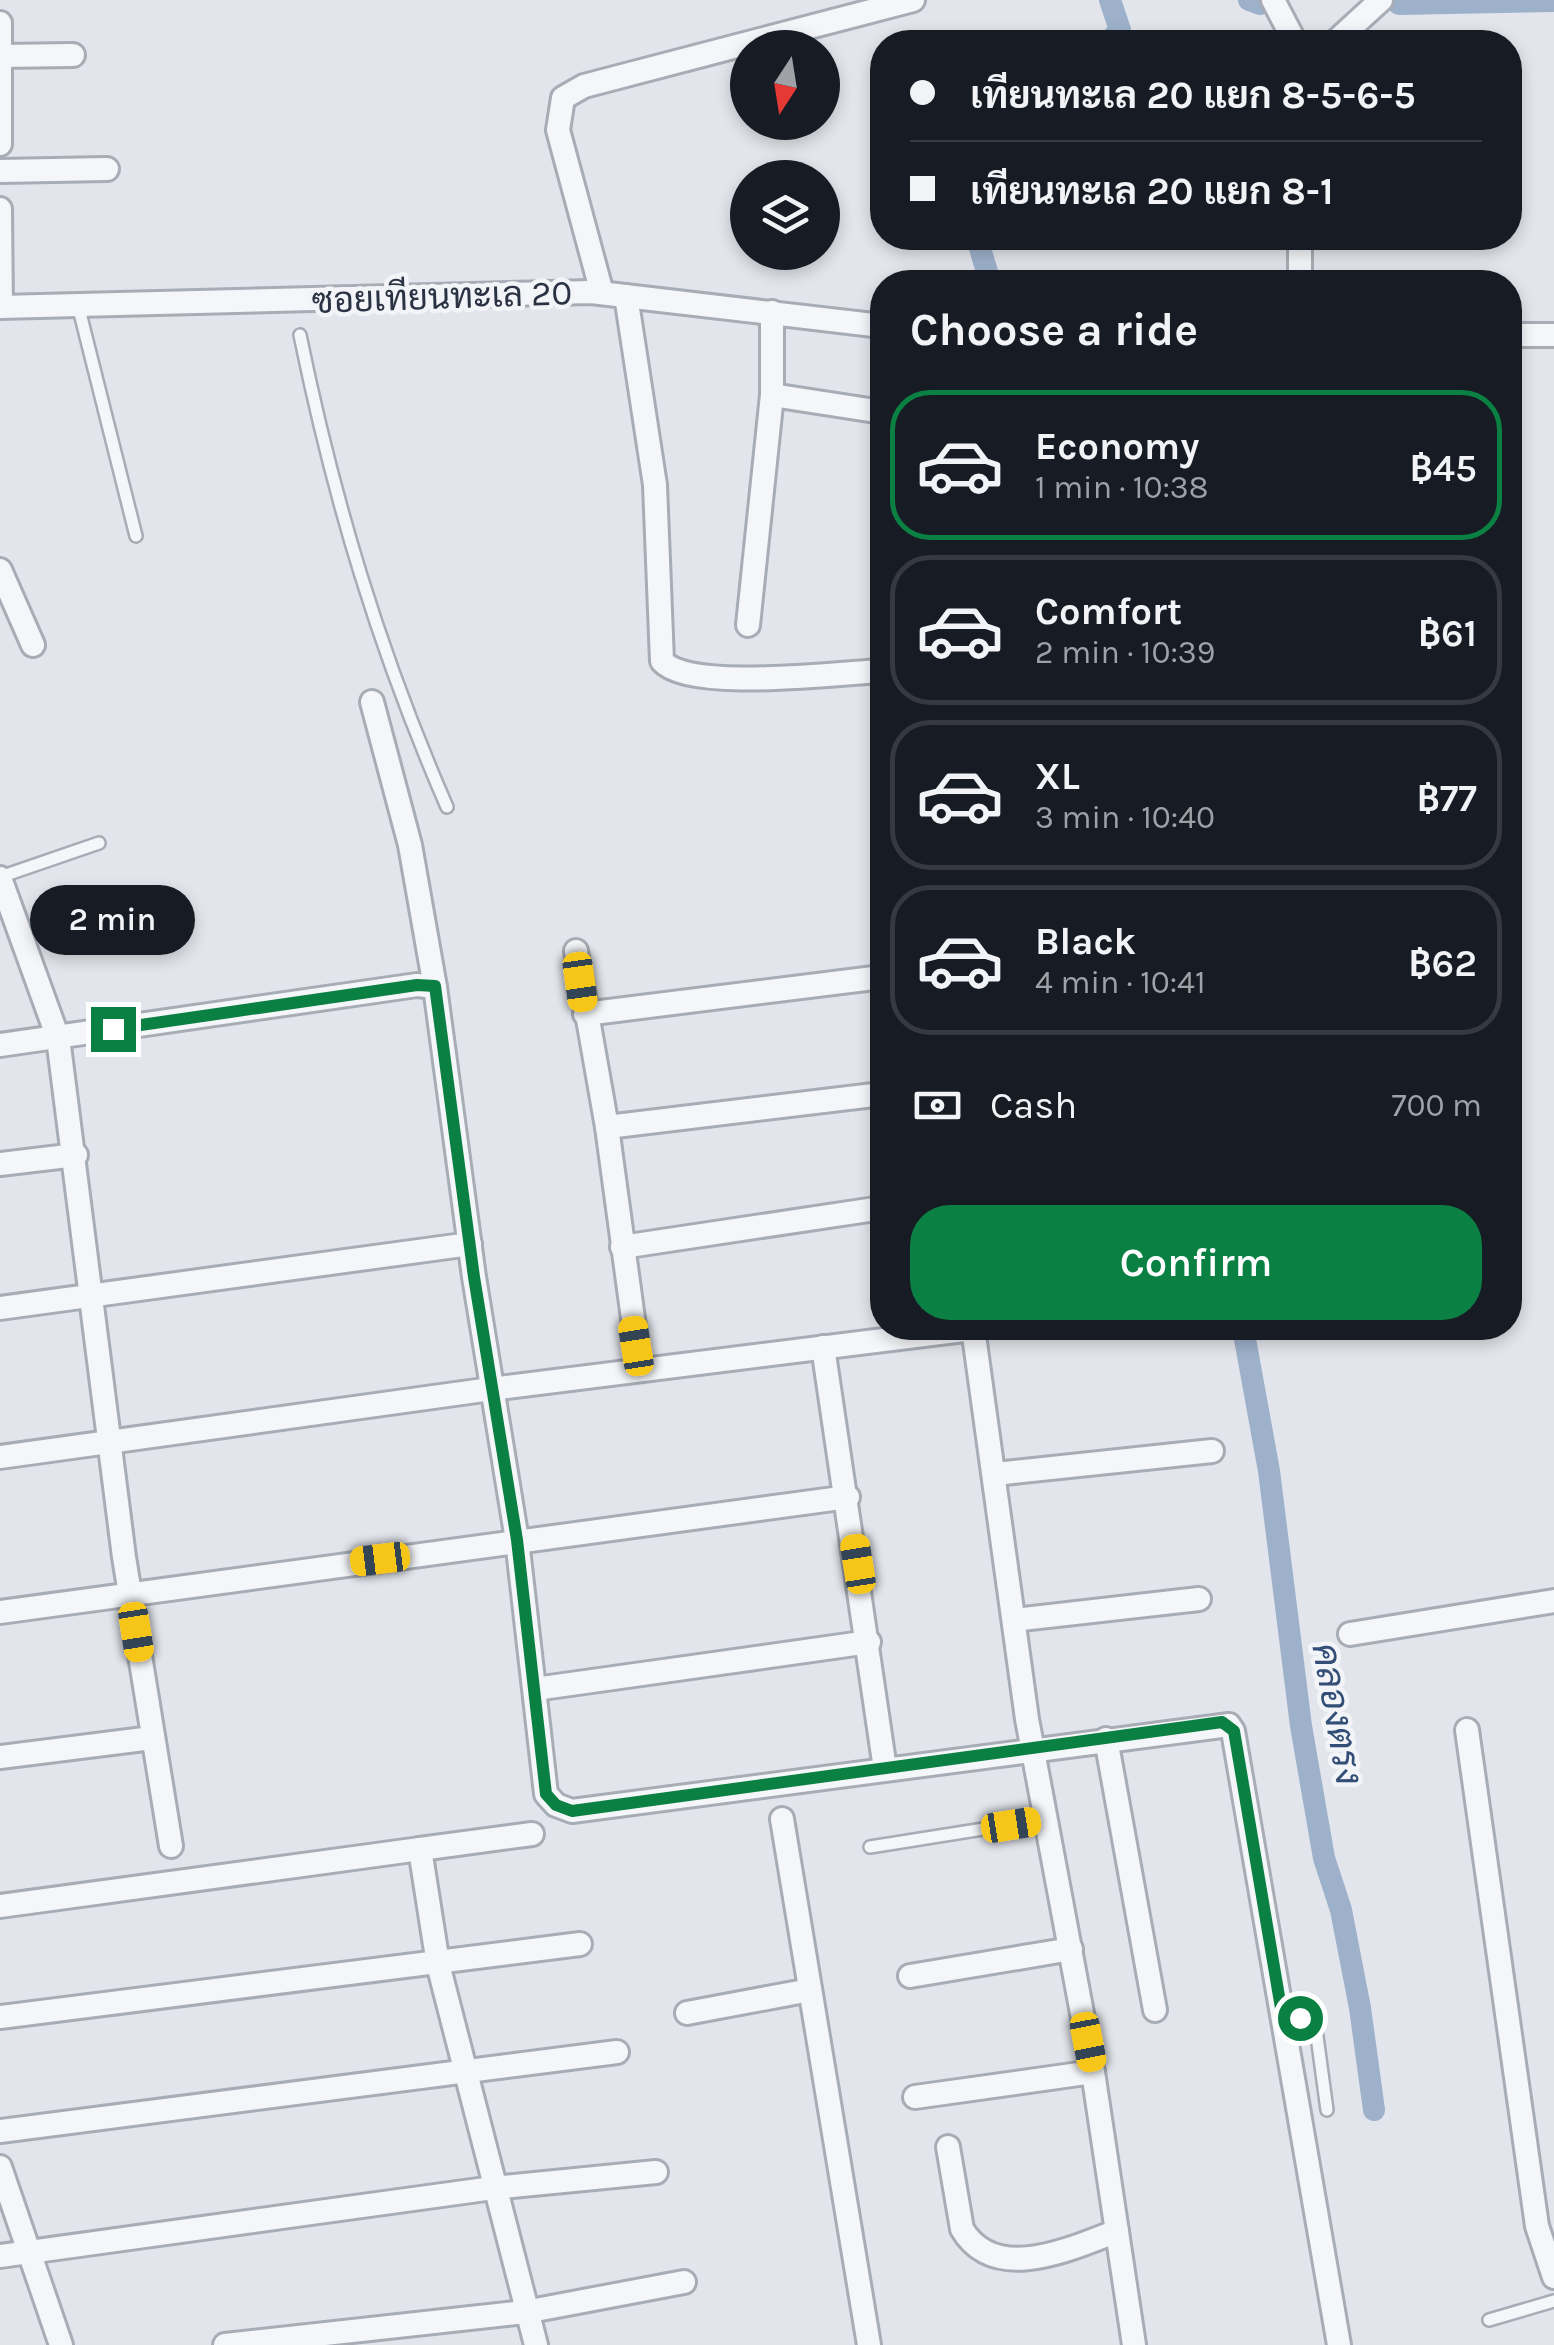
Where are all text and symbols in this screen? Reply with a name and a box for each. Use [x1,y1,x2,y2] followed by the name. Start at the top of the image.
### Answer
[730,30,840,140] north arrow
[730,30,840,270] map controls
[970,73,1416,118] text: เทียนทะเล 20 แยก 8-5-6-5
[730,160,840,270] button: layers
[970,169,1334,214] text: เทียนทะเล 20 แยก 8-1
[311,269,573,322] street label: ซอยเทียนทะเล 20
[910,304,1198,356] text: Choose a ride
[915,420,1005,510] icon: car
[1035,424,1199,469] text: Economy
[1410,446,1477,491] text: ฿45
[1035,469,1208,506] text: 1 min · 10:38
[915,585,1005,675] icon: car
[1035,589,1182,634] text: Comfort
[1418,611,1477,656] text: ฿61
[1035,634,1215,671] text: 2 min · 10:39
[915,750,1005,840] icon: car
[1035,754,1080,799] text: XL
[1417,776,1477,821] text: ฿77
[1035,799,1215,836] text: 3 min · 10:40
[31,884,196,954] callout: 2 min
[69,901,156,938] text: 2 min
[915,915,1005,1005] icon: car
[1035,919,1136,964] text: Black
[1409,941,1477,986] text: ฿62
[561,950,599,1014] car
[1035,964,1206,1001] text: 4 min · 10:41
[91,1007,136,1052] route end
[910,1078,965,1133] icon: cash
[990,1083,1077,1128] text: Cash
[1391,1087,1482,1124] text: 700 m
[910,1205,1482,1320] button: Confirm
[616,1314,656,1378] car
[838,1532,878,1596] car
[348,1540,412,1578] car
[116,1600,156,1664] car
[1302,1640,1372,1788] water label: คลองตรง
[979,1805,1043,1845] car
[1278,1996,1323,2041] route start
[1068,2010,1108,2074] car

